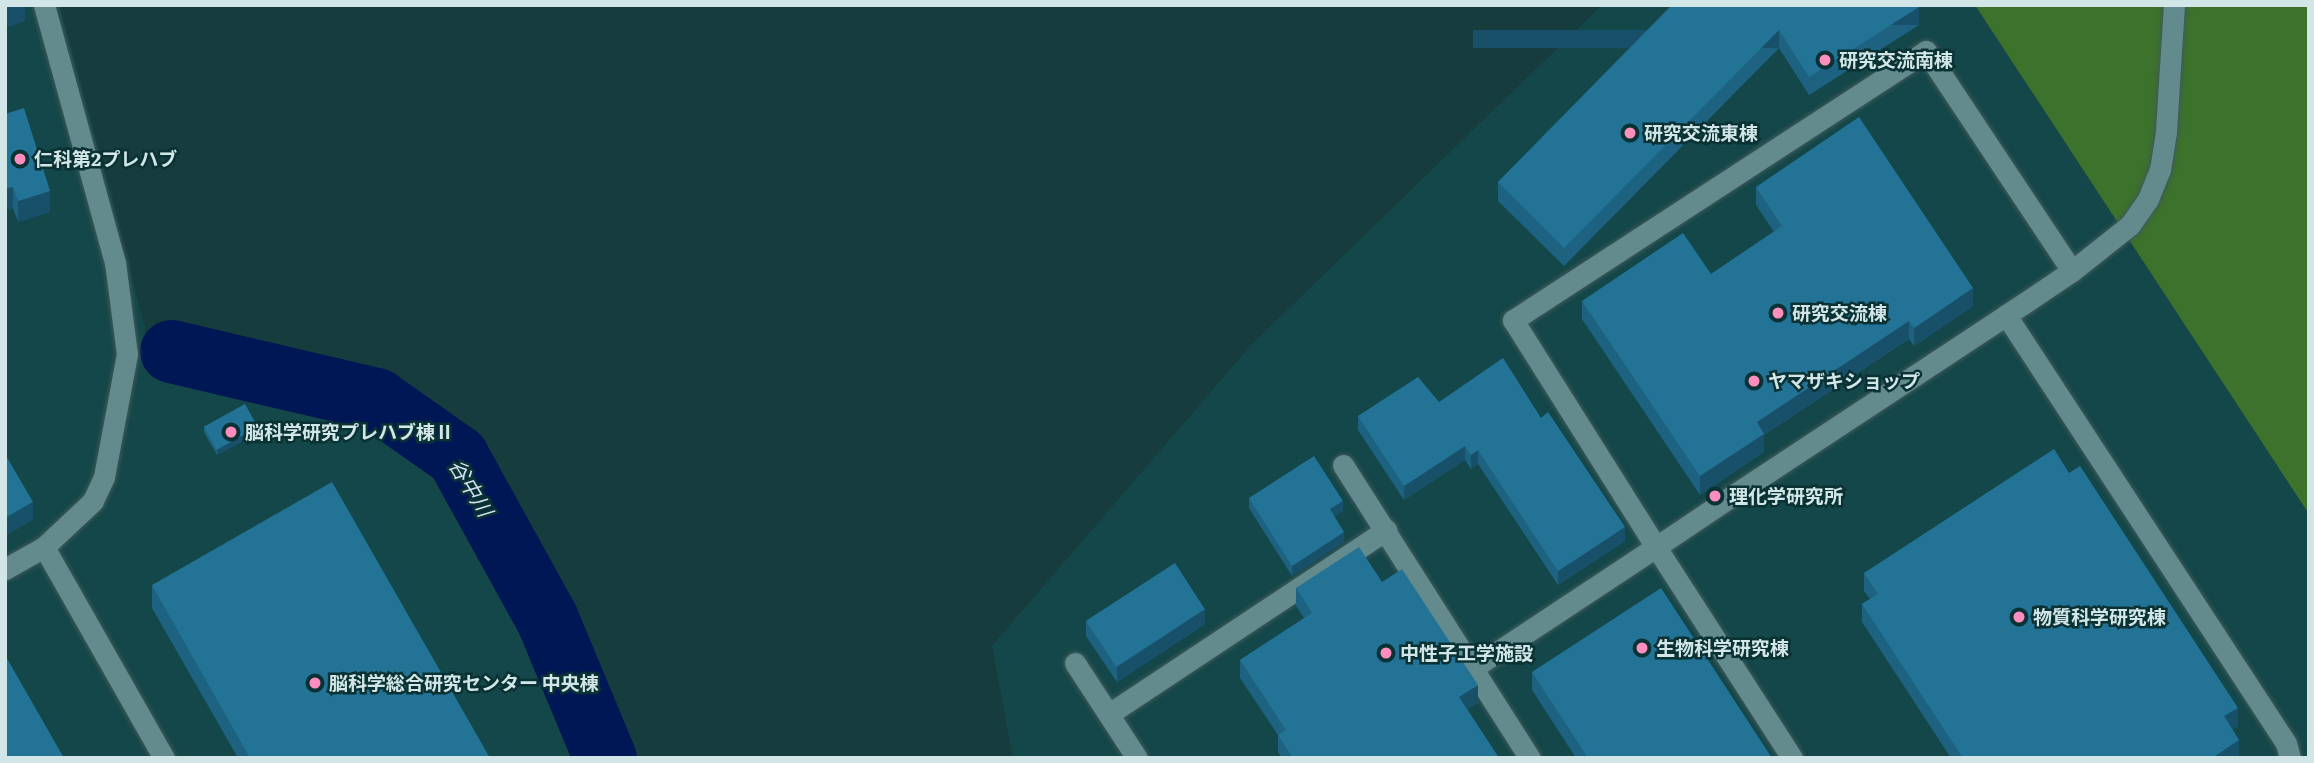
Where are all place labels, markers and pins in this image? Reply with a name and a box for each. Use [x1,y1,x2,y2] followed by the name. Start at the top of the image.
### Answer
[1839,49,1953,71] place label: 研究交流南棟
[1817,52,1833,68] marker: 研究交流南棟
[1644,122,1758,144] place label: 研究交流東棟
[1622,125,1638,141] marker: 研究交流東棟
[34,148,177,170] place label: 仁科第2プレハブ
[12,151,28,167] marker: 仁科第2プレハブ
[1792,302,1887,324] place label: 研究交流棟
[1770,305,1786,321] marker: 研究交流棟
[1768,370,1920,392] place label: ヤマザキショップ
[1746,373,1762,389] marker: ヤマザキショップ
[245,421,454,443] place label: 脳科学研究プレハブ棟Ⅱ
[223,424,239,440] marker: 脳科学研究プレハブ棟Ⅱ
[1729,485,1843,507] place label: 理化学研究所
[1707,488,1723,504] marker: 理化学研究所
[2033,606,2166,628] place label: 物質科学研究棟
[2011,609,2027,625] marker: 物質科学研究棟
[1656,637,1789,659] place label: 生物科学研究棟
[1634,640,1650,656] marker: 生物科学研究棟
[1400,642,1533,664] place label: 中性子工学施設
[1378,645,1394,661] marker: 中性子工学施設
[329,672,599,694] place label: 脳科学総合研究センター 中央棟
[307,675,323,691] marker: 脳科学総合研究センター 中央棟

